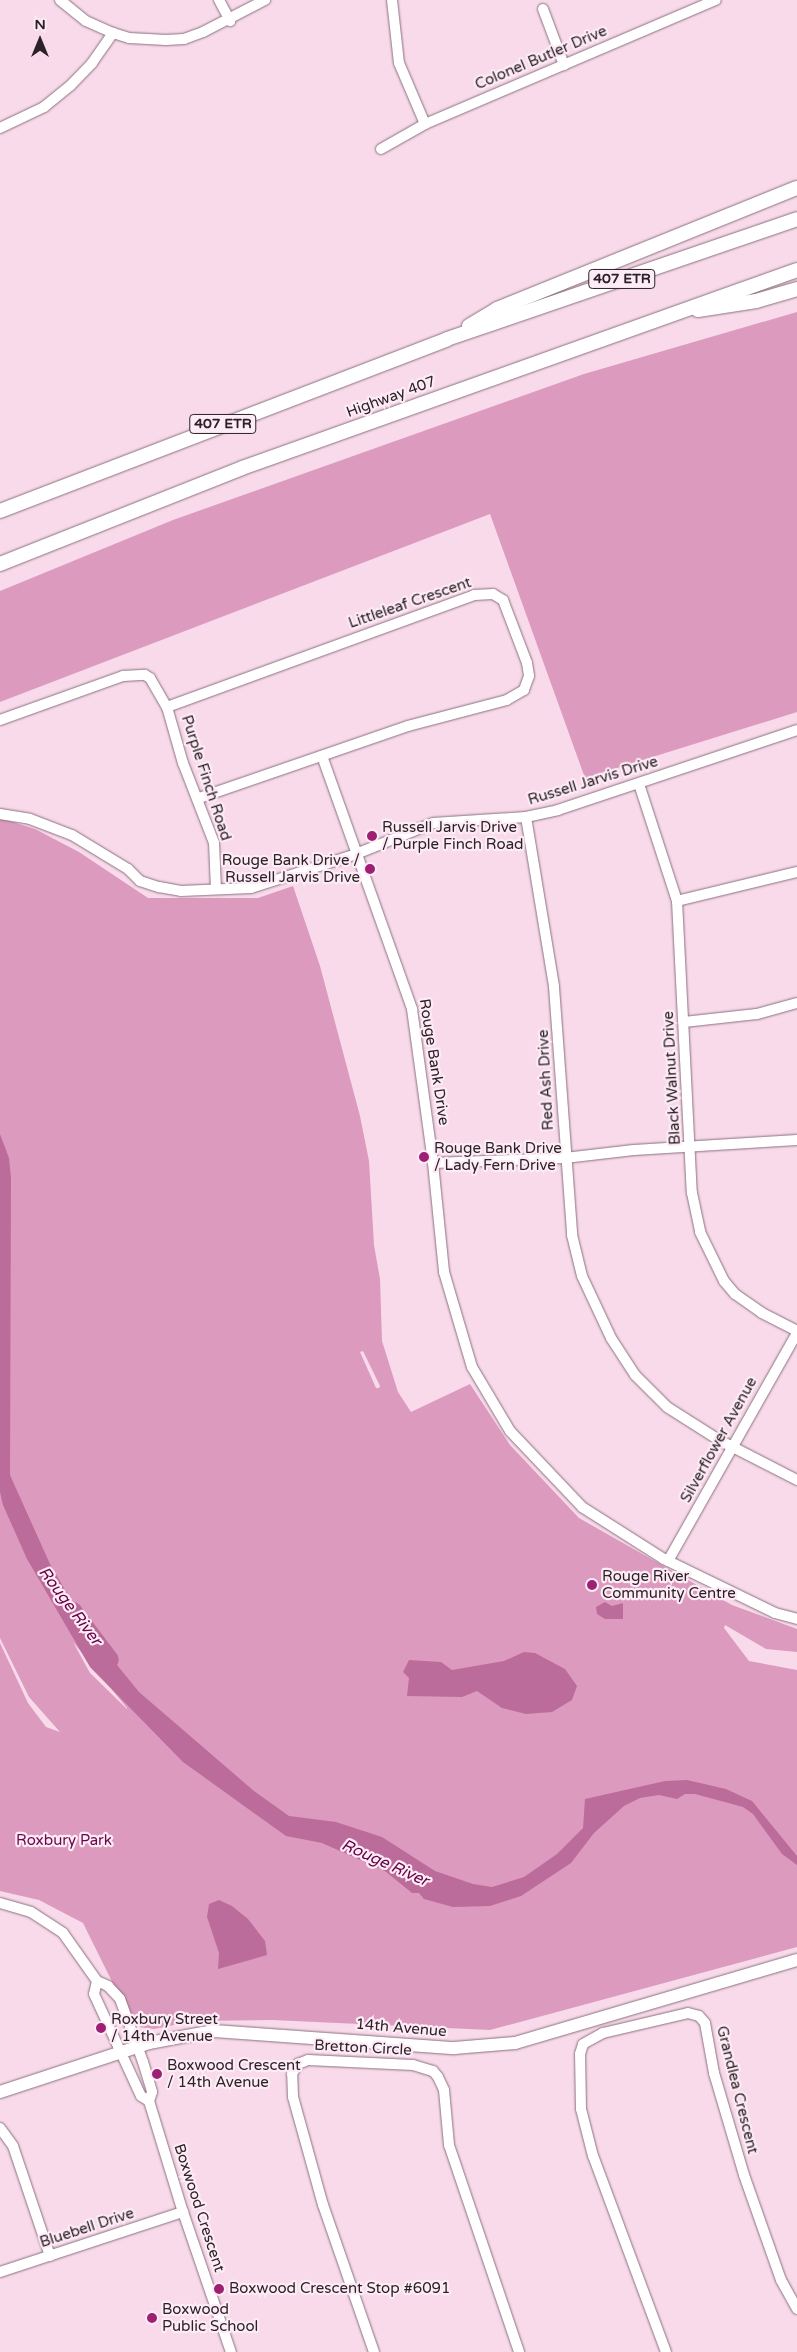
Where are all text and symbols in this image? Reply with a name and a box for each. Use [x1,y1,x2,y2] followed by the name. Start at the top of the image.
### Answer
[15,15,65,65] north arrow
[34,16,46,33] text: N
[472,22,610,94] street label: Colonel Butler Drive
[588,268,656,290] road number: 407 ETR
[344,373,438,421] street label: Highway 407
[189,412,257,436] road number: 407 ETR
[346,574,474,632] street label: Littleleaf Crescent
[177,713,235,843] street label: Purple Finch Road
[526,753,660,809] street label: Russell Jarvis Drive
[382,818,524,853] place label: Russell Jarvis Drive / Purple Finch Road
[366,830,378,842] marker: Russell Jarvis Drive / Purple Finch Road
[222,851,360,886] place label: Rouge Bank Drive / Russell Jarvis Drive
[364,863,376,875] marker: Rouge Bank Drive / Russell Jarvis Drive
[415,997,453,1127] street label: Rouge Bank Drive
[660,1011,684,1145] street label: Black Walnut Drive
[534,1029,558,1131] street label: Red Ash Drive
[434,1139,562,1174] place label: Rouge Bank Drive / Lady Fern Drive
[418,1151,430,1163] marker: Rouge Bank Drive / Lady Fern Drive
[677,1374,761,1506] street label: Silverflower Avenue
[34,1563,106,1649] water label: Rouge River
[602,1567,736,1602] place label: Rouge River Community Centre
[586,1579,598,1591] marker: Rouge River Community Centre
[16,1832,112,1850] park label: Roxbury Park
[339,1835,431,1891] water label: Rouge River
[111,2010,218,2045] place label: Roxbury Street / 14th Avenue
[355,2015,447,2041] street label: 14th Avenue
[95,2022,107,2034] marker: Roxbury Street / 14th Avenue
[712,2024,762,2156] street label: Grandlea Crescent
[314,2036,412,2060] street label: Bretton Circle
[167,2056,301,2091] place label: Boxwood Crescent / 14th Avenue
[151,2068,163,2080] marker: Boxwood Crescent / 14th Avenue
[170,2142,228,2274] street label: Boxwood Crescent
[38,2204,136,2252] street label: Bluebell Drive
[229,2280,450,2298] place label: Boxwood Crescent Stop #6091
[213,2283,225,2295] marker: Boxwood Crescent Stop #6091
[162,2300,258,2335] place label: Boxwood Public School
[146,2312,158,2324] marker: Boxwood Public School

